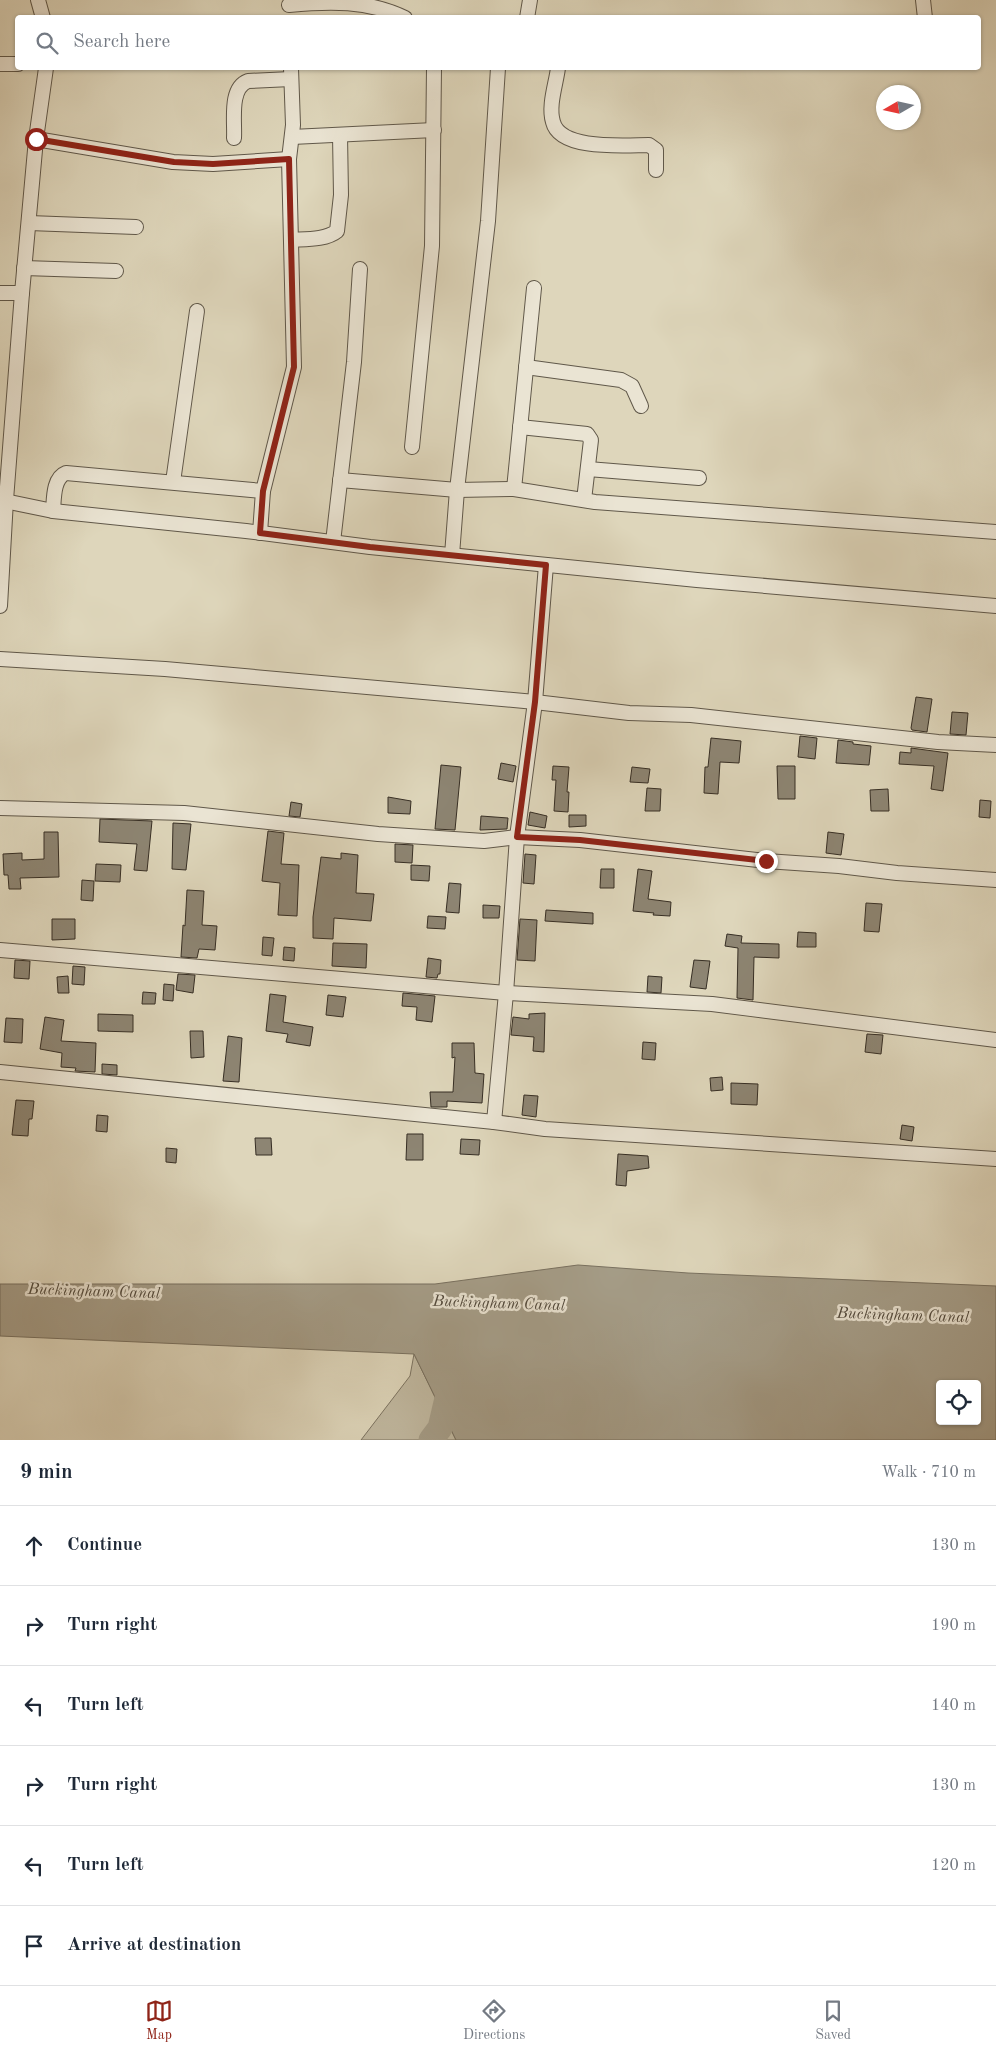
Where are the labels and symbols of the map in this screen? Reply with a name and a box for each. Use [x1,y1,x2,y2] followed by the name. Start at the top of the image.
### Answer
[876,85,921,130] north arrow
[25,128,48,151] route start
[755,850,778,873] route end
[26,1282,161,1302] water label: Buckingham Canal
[431,1294,566,1314] water label: Buckingham Canal
[835,1306,970,1326] water label: Buckingham Canal

